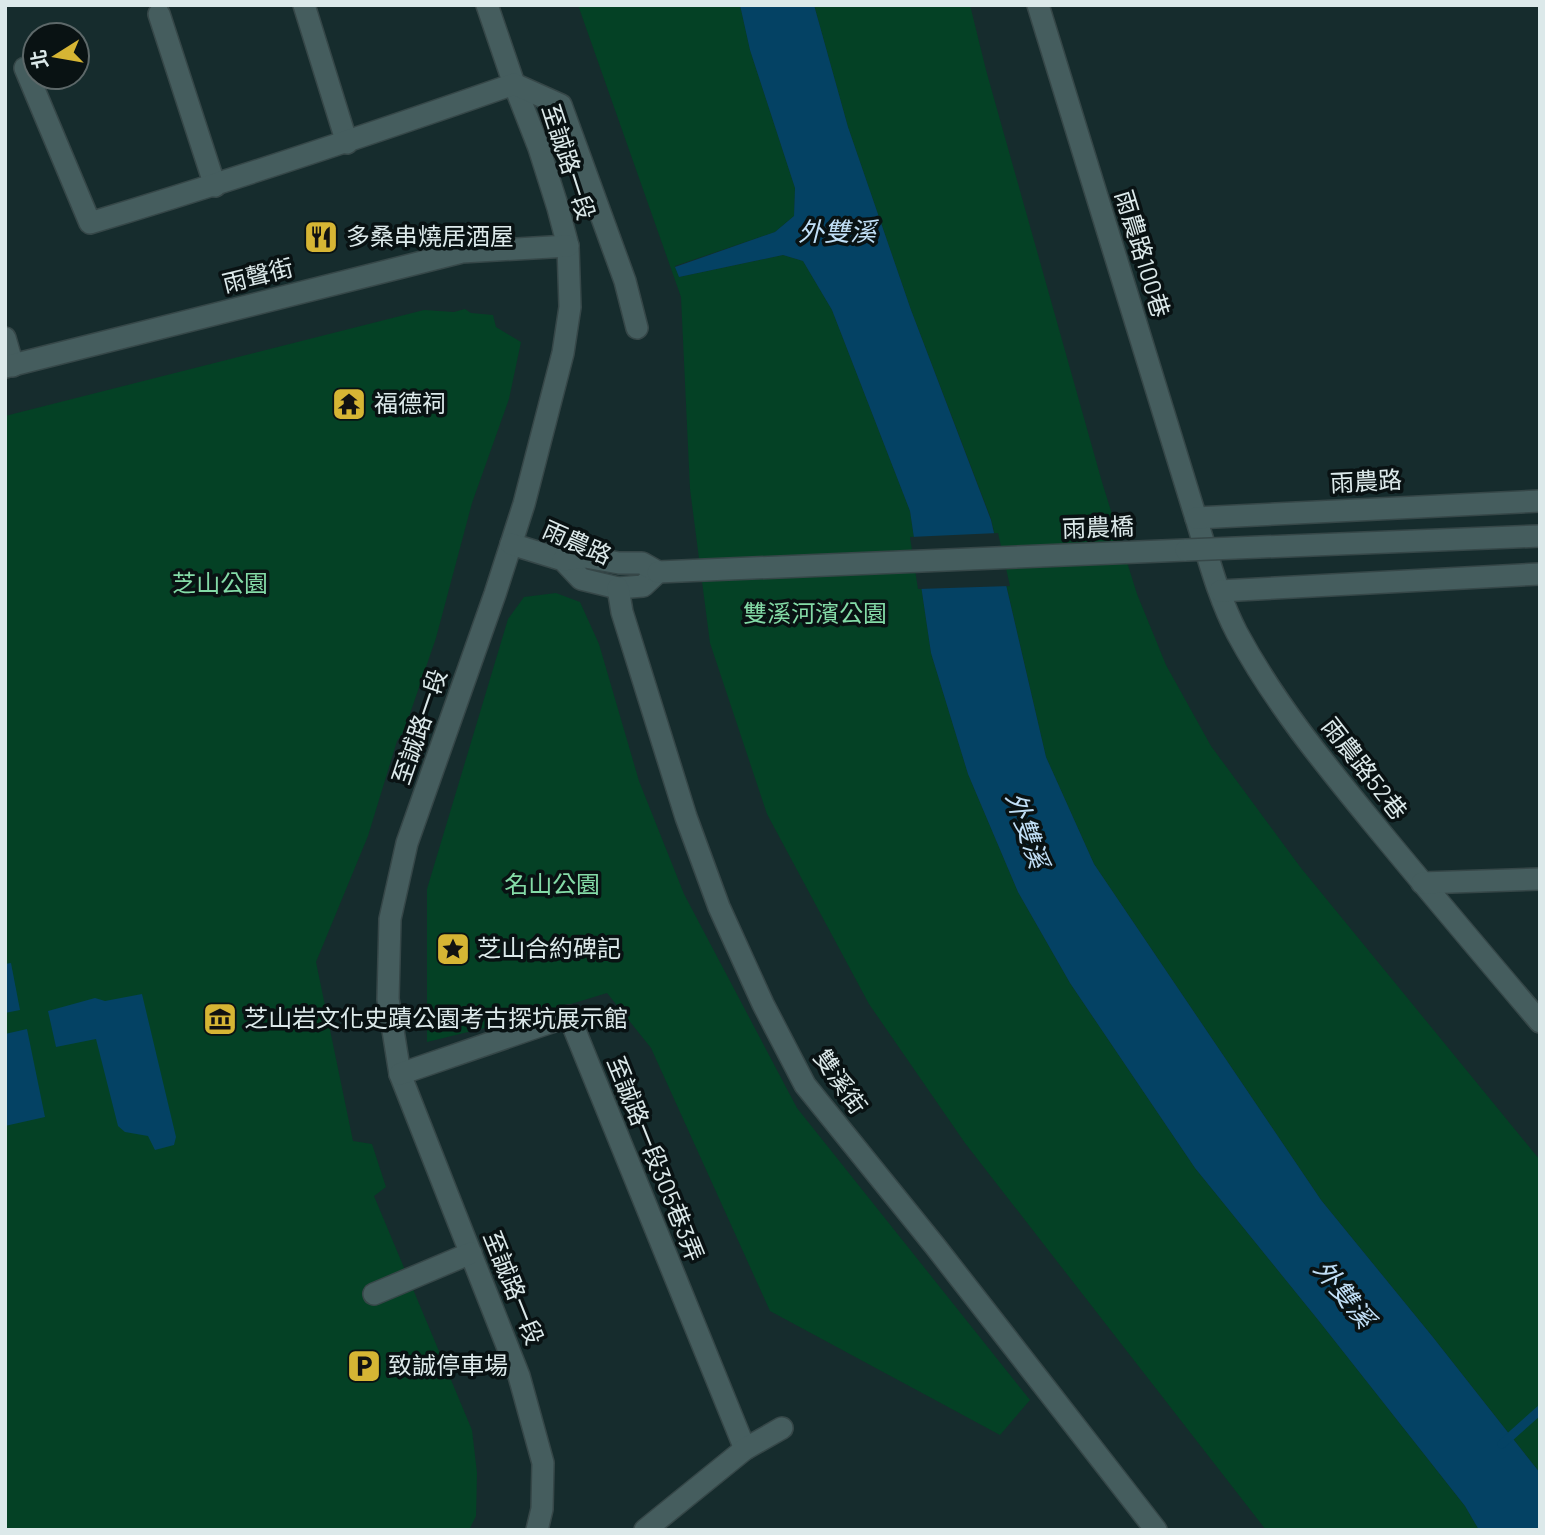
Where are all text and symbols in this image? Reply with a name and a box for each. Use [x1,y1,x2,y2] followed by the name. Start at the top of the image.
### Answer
[21,21,91,91] north arrow
[26,48,52,71] text: 北
[537,100,602,223] street label: 至誠路一段
[1110,186,1177,321] street label: 雨農路100巷
[798,215,880,246] water label: 外雙溪
[302,218,340,256] restaurant icon: 多桑串燒居酒屋
[346,221,514,250] place label: 多桑串燒居酒屋
[219,252,296,297] street label: 雨聲街
[330,385,368,423] temple icon: 福德祠
[374,388,446,417] place label: 福德祠
[1329,464,1403,497] street label: 雨農路
[1061,511,1134,542] street label: 雨農橋
[539,514,616,570] street label: 雨農路
[172,568,268,597] park label: 芝山公園
[743,598,887,627] park label: 雙溪河濱公園
[385,665,452,788] street label: 至誠路一段
[1316,711,1414,825] street label: 雨農路52巷
[1001,788,1057,875] water label: 外雙溪
[504,869,600,898] park label: 名山公園
[434,930,472,968] place icon: 芝山合約碑記
[477,933,621,962] place label: 芝山合約碑記
[201,1000,239,1038] museum icon: 芝山岩文化史蹟公園考古探坑展示館
[244,1003,628,1032] place label: 芝山岩文化史蹟公園考古探坑展示館
[809,1043,874,1119] street label: 雙溪街
[602,1052,711,1265] street label: 至誠路一段305巷3弄
[478,1226,550,1349] street label: 至誠路一段
[1309,1253,1384,1336] water label: 外雙溪
[345,1347,383,1385] parking icon: 致誠停車場
[388,1350,508,1379] place label: 致誠停車場

